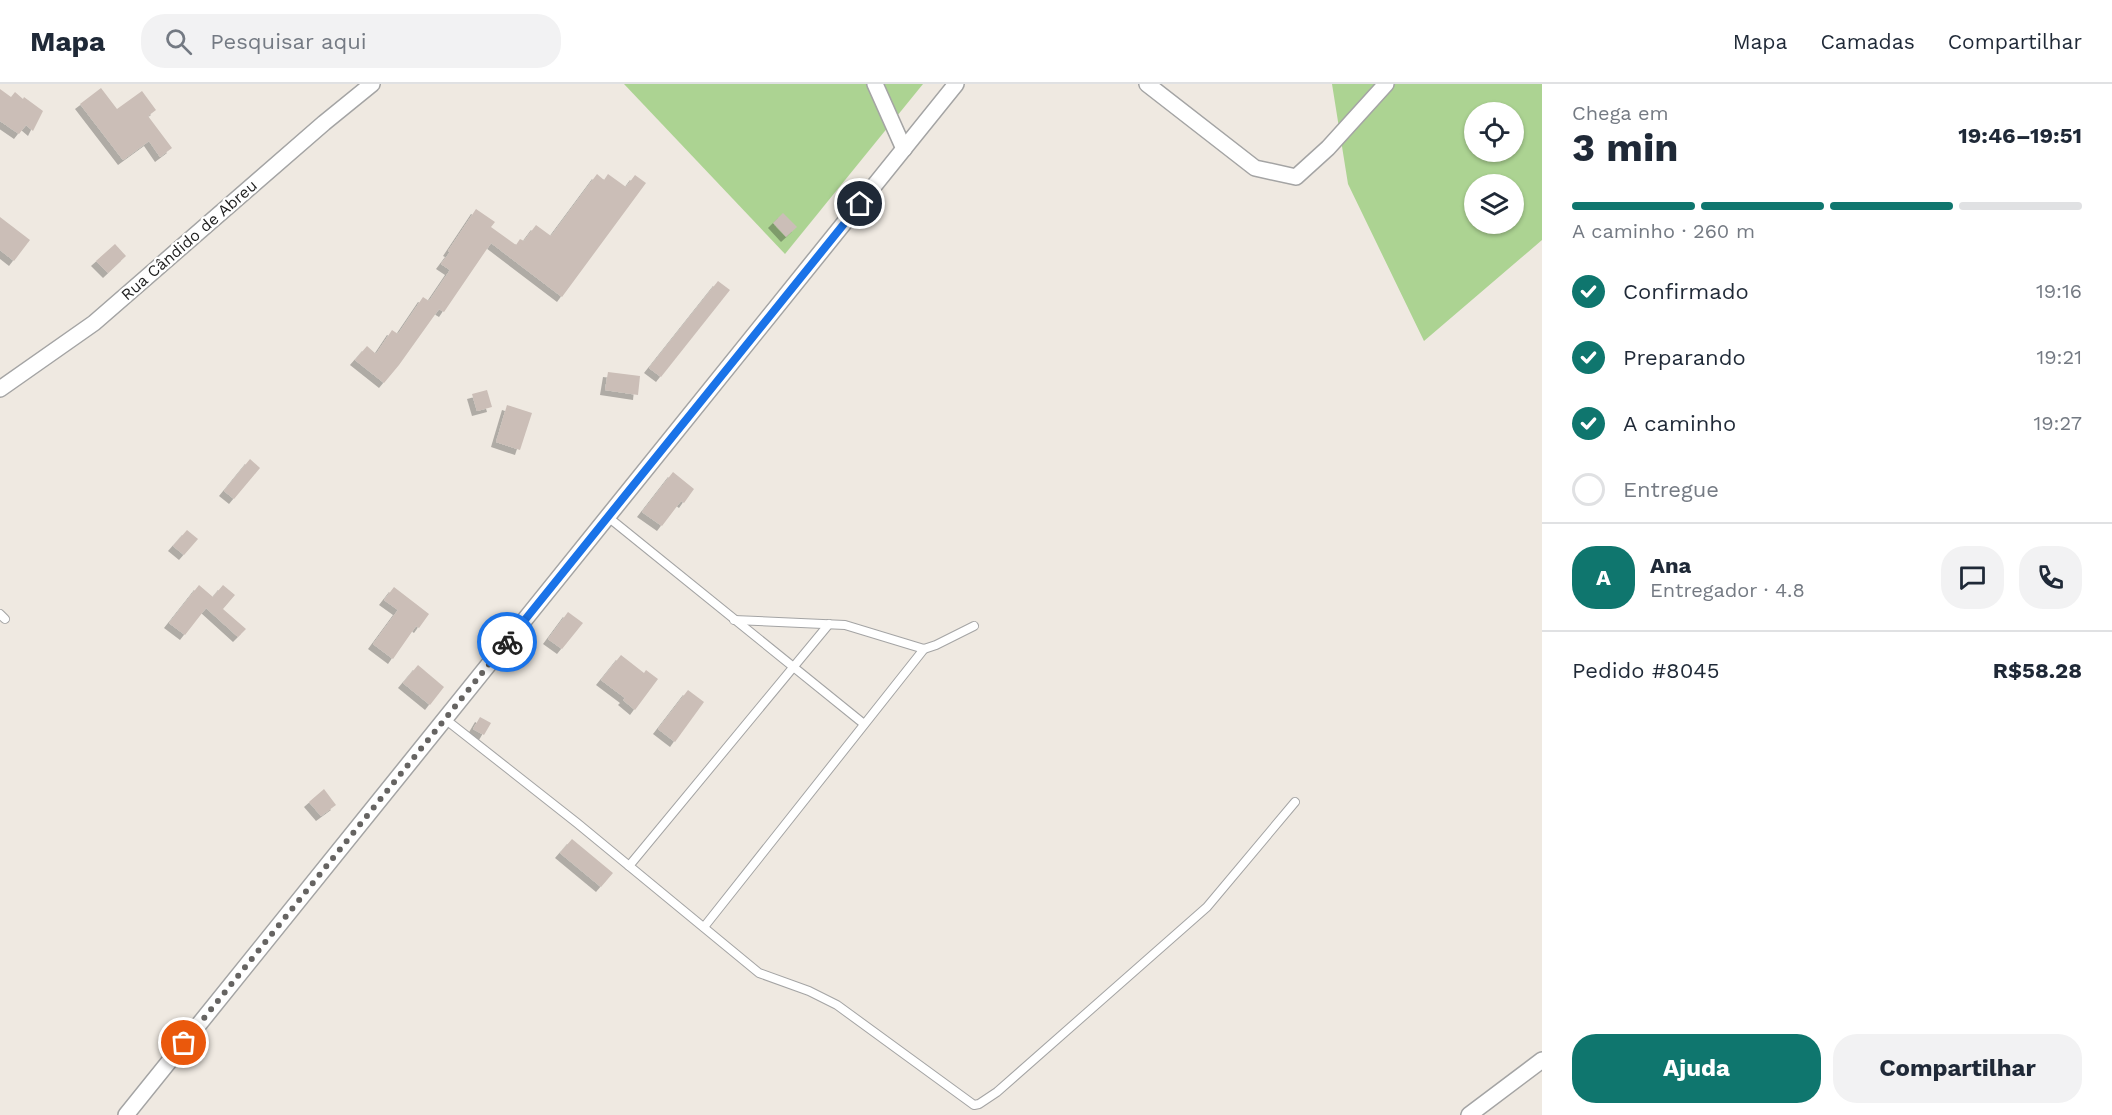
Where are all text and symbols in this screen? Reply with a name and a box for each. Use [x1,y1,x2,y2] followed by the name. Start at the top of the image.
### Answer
[141,14,561,68] search box
[30,25,105,58] text: Mapa
[162,25,195,58] icon: search
[210,29,367,54] text: Pesquisar aqui
[1733,29,1787,54] text: Mapa
[1820,29,1915,54] text: Camadas
[1948,29,2082,54] text: Compartilhar
[1572,101,1669,125] text: Chega em
[1464,102,1524,234] map controls
[1464,102,1524,162] button: locate
[1958,123,2082,148] text: 19:46–19:51
[1572,125,1679,170] text: 3 min
[1464,174,1524,234] button: layers
[117,176,261,304] street label: Rua Cândido de Abreu
[834,178,885,229] pin
[843,187,876,220] icon: home
[1572,219,1755,243] text: A caminho · 260 m
[1572,275,1605,308] icon: check
[1623,279,1749,304] text: Confirmado
[2036,279,2082,303] text: 19:16
[1572,341,1605,374] icon: check
[1623,345,1746,370] text: Preparando
[2036,345,2082,369] text: 19:21
[1572,407,1605,440] icon: check
[1623,411,1736,436] text: A caminho
[2033,411,2082,435] text: 19:27
[1623,477,1719,502] text: Entregue
[1941,546,2004,609] button: chat
[2019,546,2082,609] button: phone
[1650,553,1691,578] text: Ana
[1596,565,1611,590] text: A
[1650,578,1805,602] text: Entregador · 4.8
[477,612,537,672] courier
[491,626,524,659] icon: bike
[1572,658,1720,683] text: Pedido #8045
[1993,658,2082,683] text: R$58.28
[158,1017,209,1068] pin
[167,1026,200,1059] icon: bag
[1572,1034,1821,1103] button: Ajuda
[1833,1034,2082,1103] button: Compartilhar

